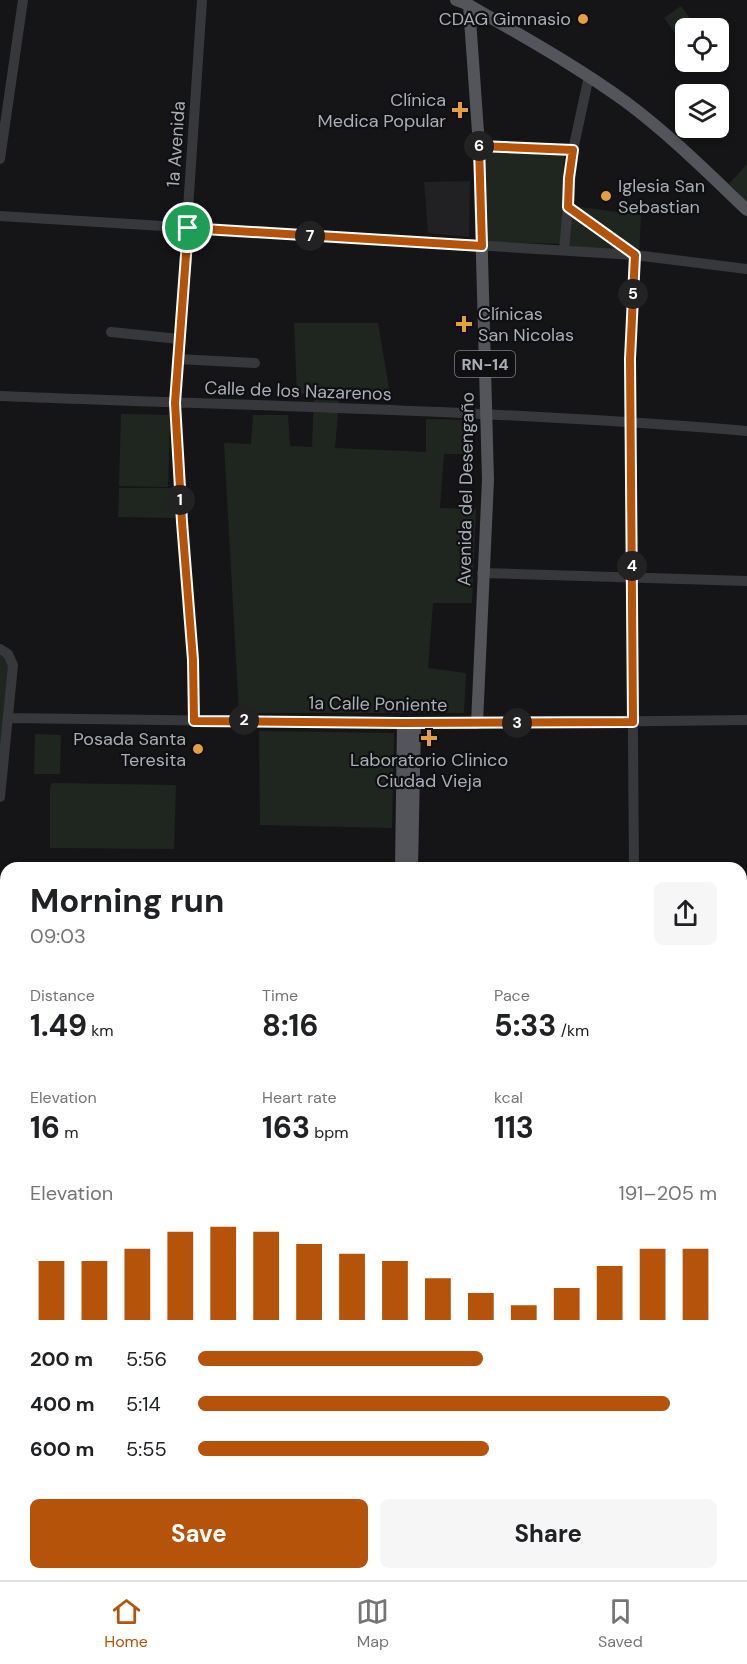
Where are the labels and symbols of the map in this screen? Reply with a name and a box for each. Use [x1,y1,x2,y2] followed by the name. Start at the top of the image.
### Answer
[439,7,571,31] place label: CDAG Gimnasio
[576,12,590,26] marker: CDAG Gimnasio
[318,88,446,133] place label: Clínica Medica Popular
[161,100,191,188] street label: 1a Avenida
[451,101,469,119] marker: Clínica Medica Popular
[464,131,494,161] pin: 6
[618,174,705,219] place label: Iglesia San Sebastian
[599,189,613,203] marker: Iglesia San Sebastian
[162,202,213,253] pin
[295,221,325,251] pin: 7
[618,279,648,309] pin: 5
[478,302,574,347] place label: Clínicas San Nicolas
[455,315,473,333] marker: Clínicas San Nicolas
[455,351,515,377] road number: RN-14
[204,376,392,406] street label: Calle de los Nazarenos
[452,392,480,586] street label: Avenida del Desengaño
[165,485,195,515] pin: 1
[617,551,647,581] pin: 4
[308,691,448,717] street label: 1a Calle Poniente
[229,705,259,735] pin: 2
[502,708,532,738] pin: 3
[73,727,186,772] place label: Posada Santa Teresita
[420,729,438,747] marker: Laboratorio Clinico Ciudad Vieja
[191,742,205,756] marker: Posada Santa Teresita
[350,748,508,793] place label: Laboratorio Clinico Ciudad Vieja

